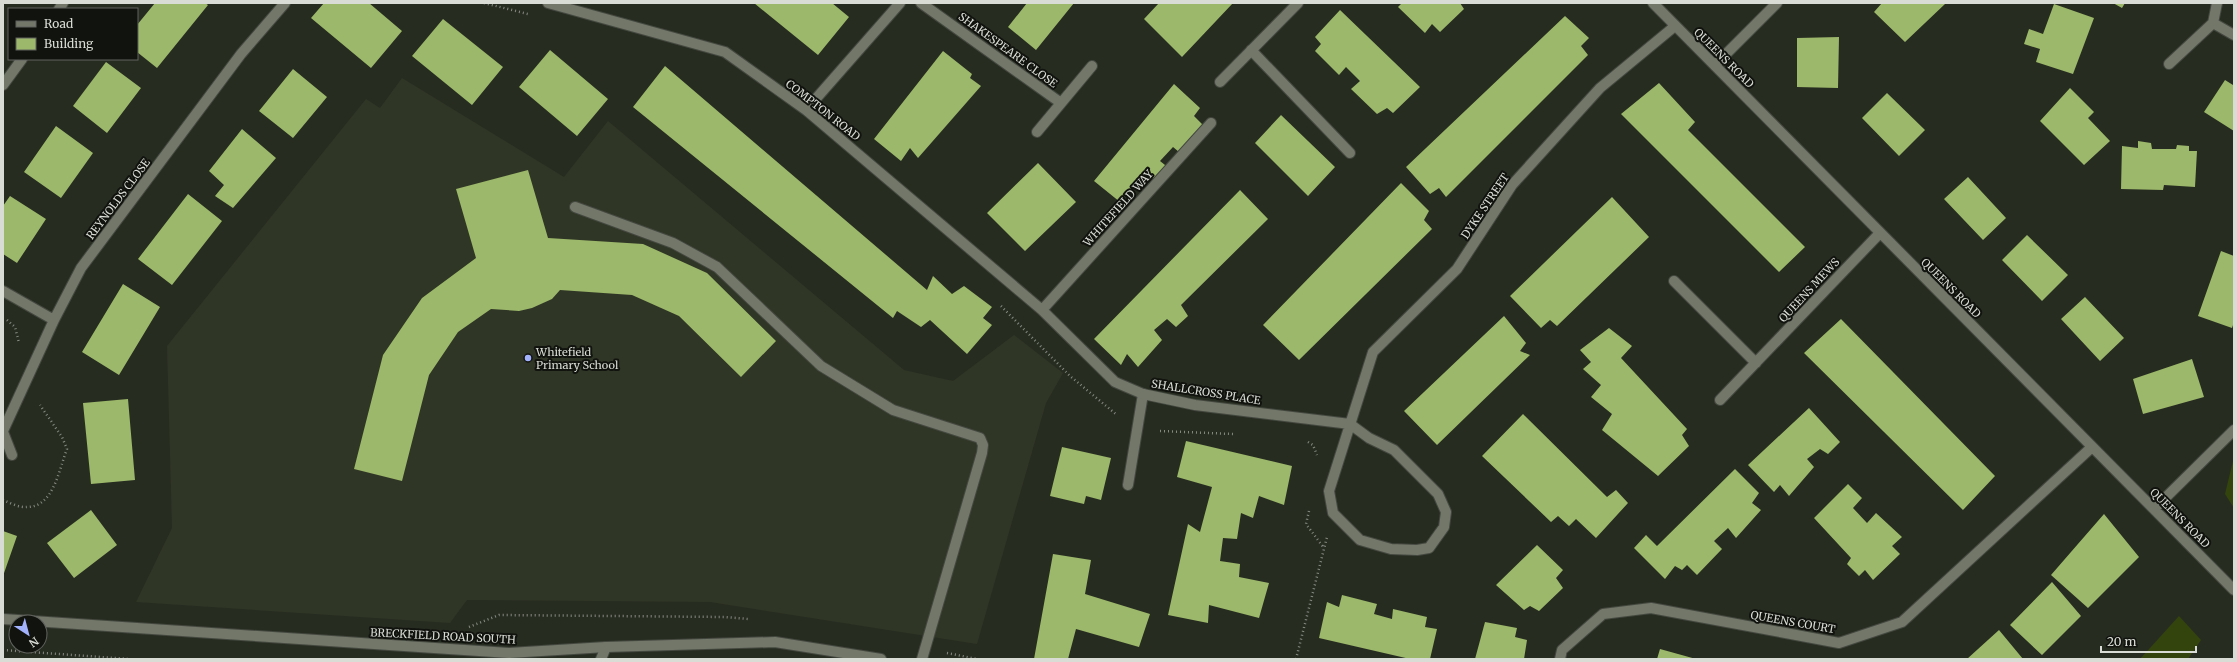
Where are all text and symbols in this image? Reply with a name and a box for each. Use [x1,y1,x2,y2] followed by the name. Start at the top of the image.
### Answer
[8,8,138,60] legend
[956,9,1060,91] street label: SHAKESPEARE CLOSE
[44,16,73,31] text: Road
[1691,25,1757,91] street label: QUEENS ROAD
[44,36,94,51] text: Building
[783,77,863,143] street label: COMPTON ROAD
[83,156,153,242] street label: REYNOLDS CLOSE
[1079,166,1157,250] street label: WHITEFIELD WAY
[1458,170,1512,241] street label: DYKE STREET
[1776,255,1843,325] street label: QUEENS MEWS
[1918,255,1984,321] street label: QUEENS ROAD
[535,345,619,372] place label: Whitefield Primary School
[523,353,533,363] marker: Whitefield Primary School
[1150,376,1262,408] street label: SHALLCROSS PLACE
[2147,485,2213,551] street label: QUEENS ROAD
[1749,608,1837,636] street label: QUEENS COURT
[8,614,48,654] north arrow
[370,625,516,647] street label: BRECKFIELD ROAD SOUTH
[2101,628,2196,654] scale bar
[26,634,42,650] text: N
[2107,634,2136,649] text: 20 m

